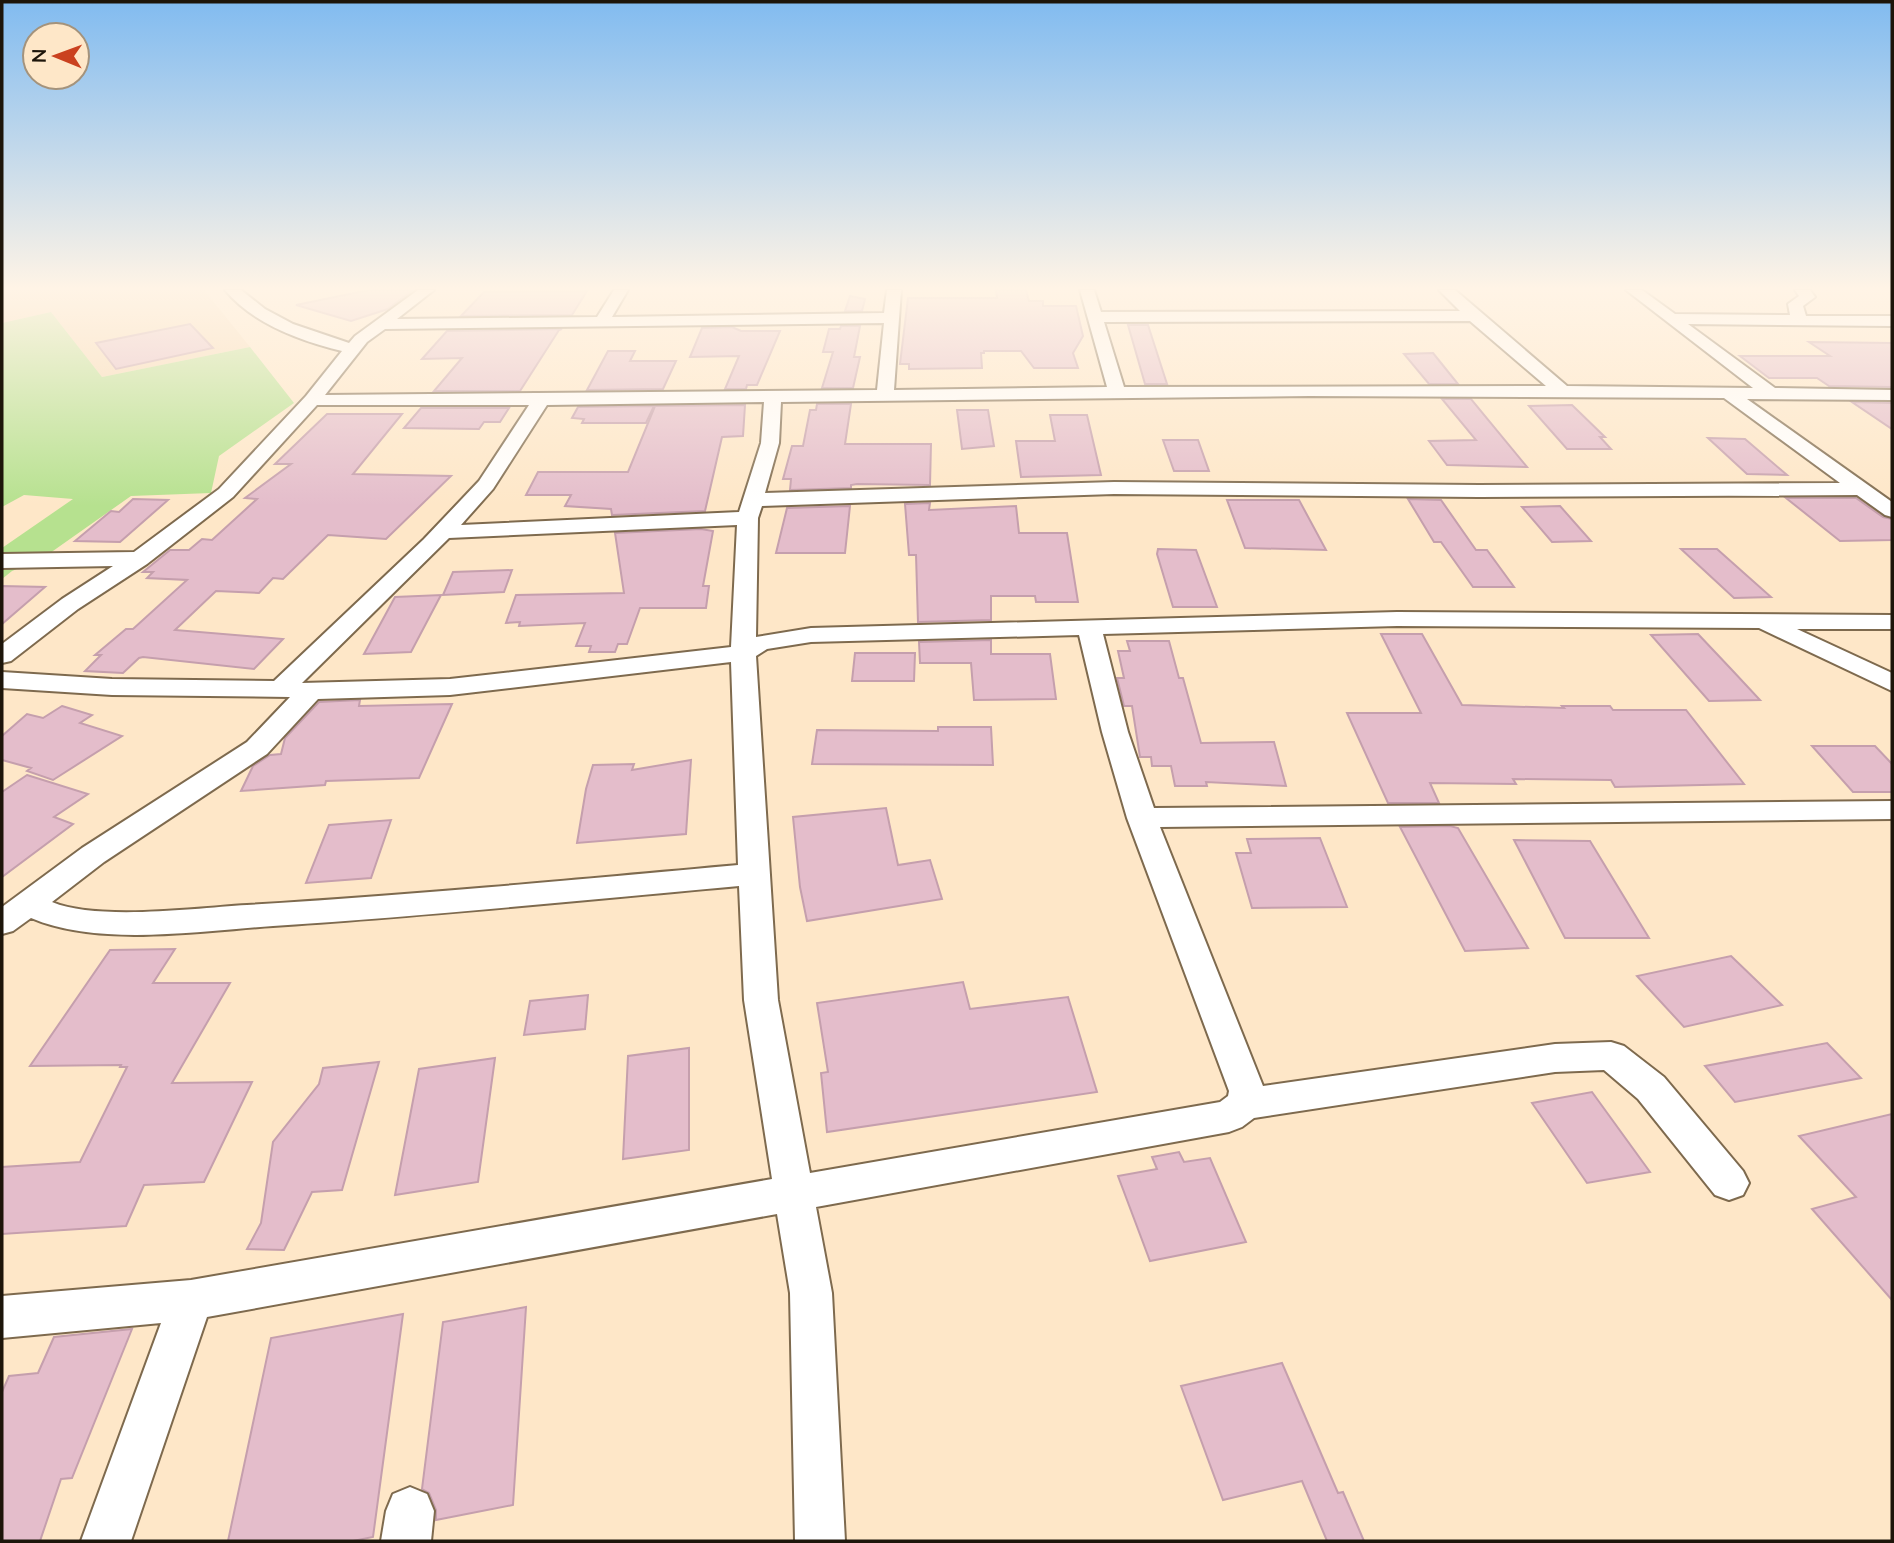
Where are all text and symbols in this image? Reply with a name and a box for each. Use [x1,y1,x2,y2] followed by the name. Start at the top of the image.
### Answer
[21,21,91,91] north arrow
[27,48,50,63] text: N

